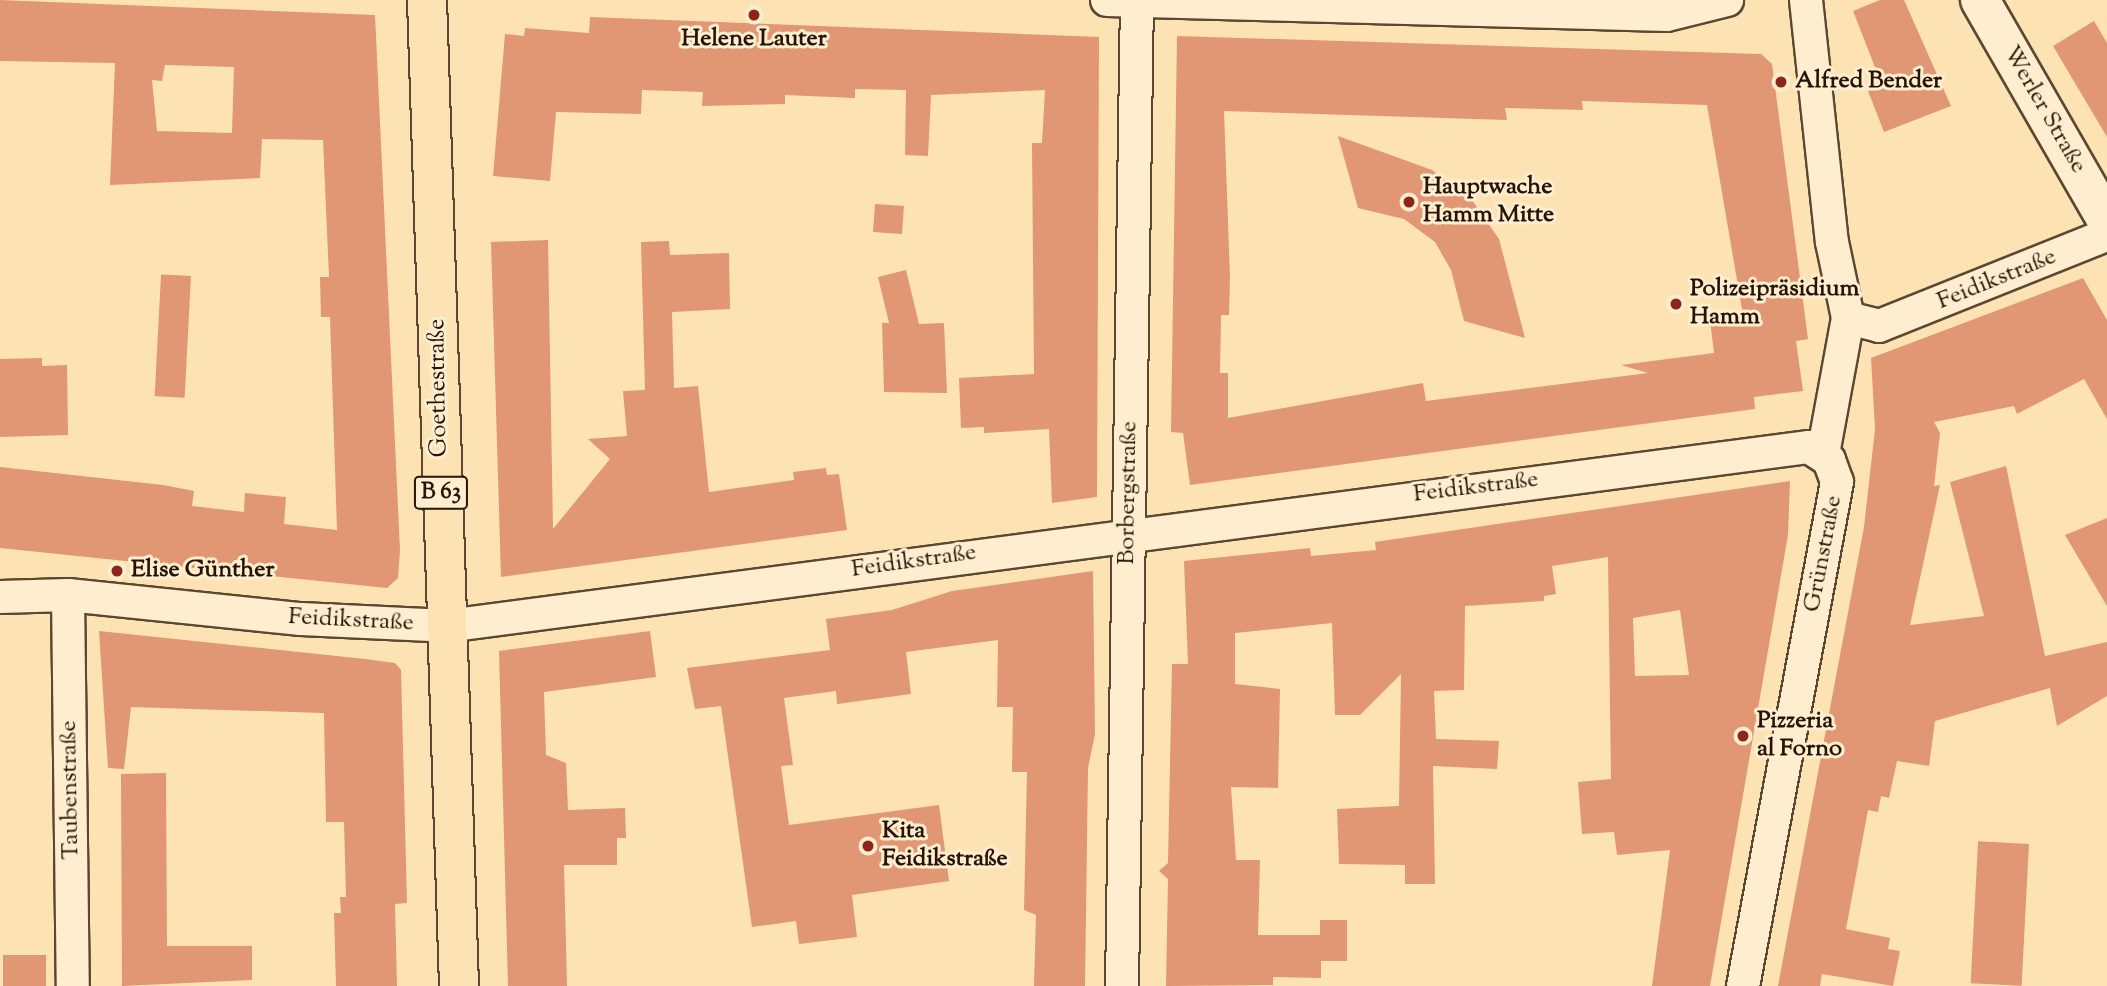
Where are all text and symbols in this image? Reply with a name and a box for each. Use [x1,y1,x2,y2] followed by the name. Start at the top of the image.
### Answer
[746,7,762,23] marker: Helene Lauter
[681,26,827,54] place label: Helene Lauter
[1996,41,2092,179] street label: Werler Straße
[1795,68,1942,96] place label: Alfred Bender
[1773,74,1789,90] marker: Alfred Bender
[1423,174,1554,230] place label: Hauptwache Hamm Mitte
[1401,194,1417,210] marker: Hauptwache Hamm Mitte
[1933,243,2061,317] street label: Feidikstraße
[1690,276,1859,332] place label: Polizeipräsidium Hamm
[1668,296,1684,312] marker: Polizeipräsidium Hamm
[423,318,455,458] street label: Goethestraße
[1113,421,1145,565] street label: Borbergstraße
[1412,466,1540,510] street label: Feidikstraße
[413,474,469,512] road number: B 63
[1799,493,1849,615] street label: Grünstraße
[850,539,978,585] street label: Feidikstraße
[131,557,274,585] place label: Elise Günther
[109,563,125,579] marker: Elise Günther
[287,603,415,639] street label: Feidikstraße
[1757,708,1842,764] place label: Pizzeria al Forno
[55,720,87,860] street label: Taubenstraße
[1735,728,1751,744] marker: Pizzeria al Forno
[882,818,1008,874] place label: Kita Feidikstraße
[860,838,876,854] marker: Kita Feidikstraße

